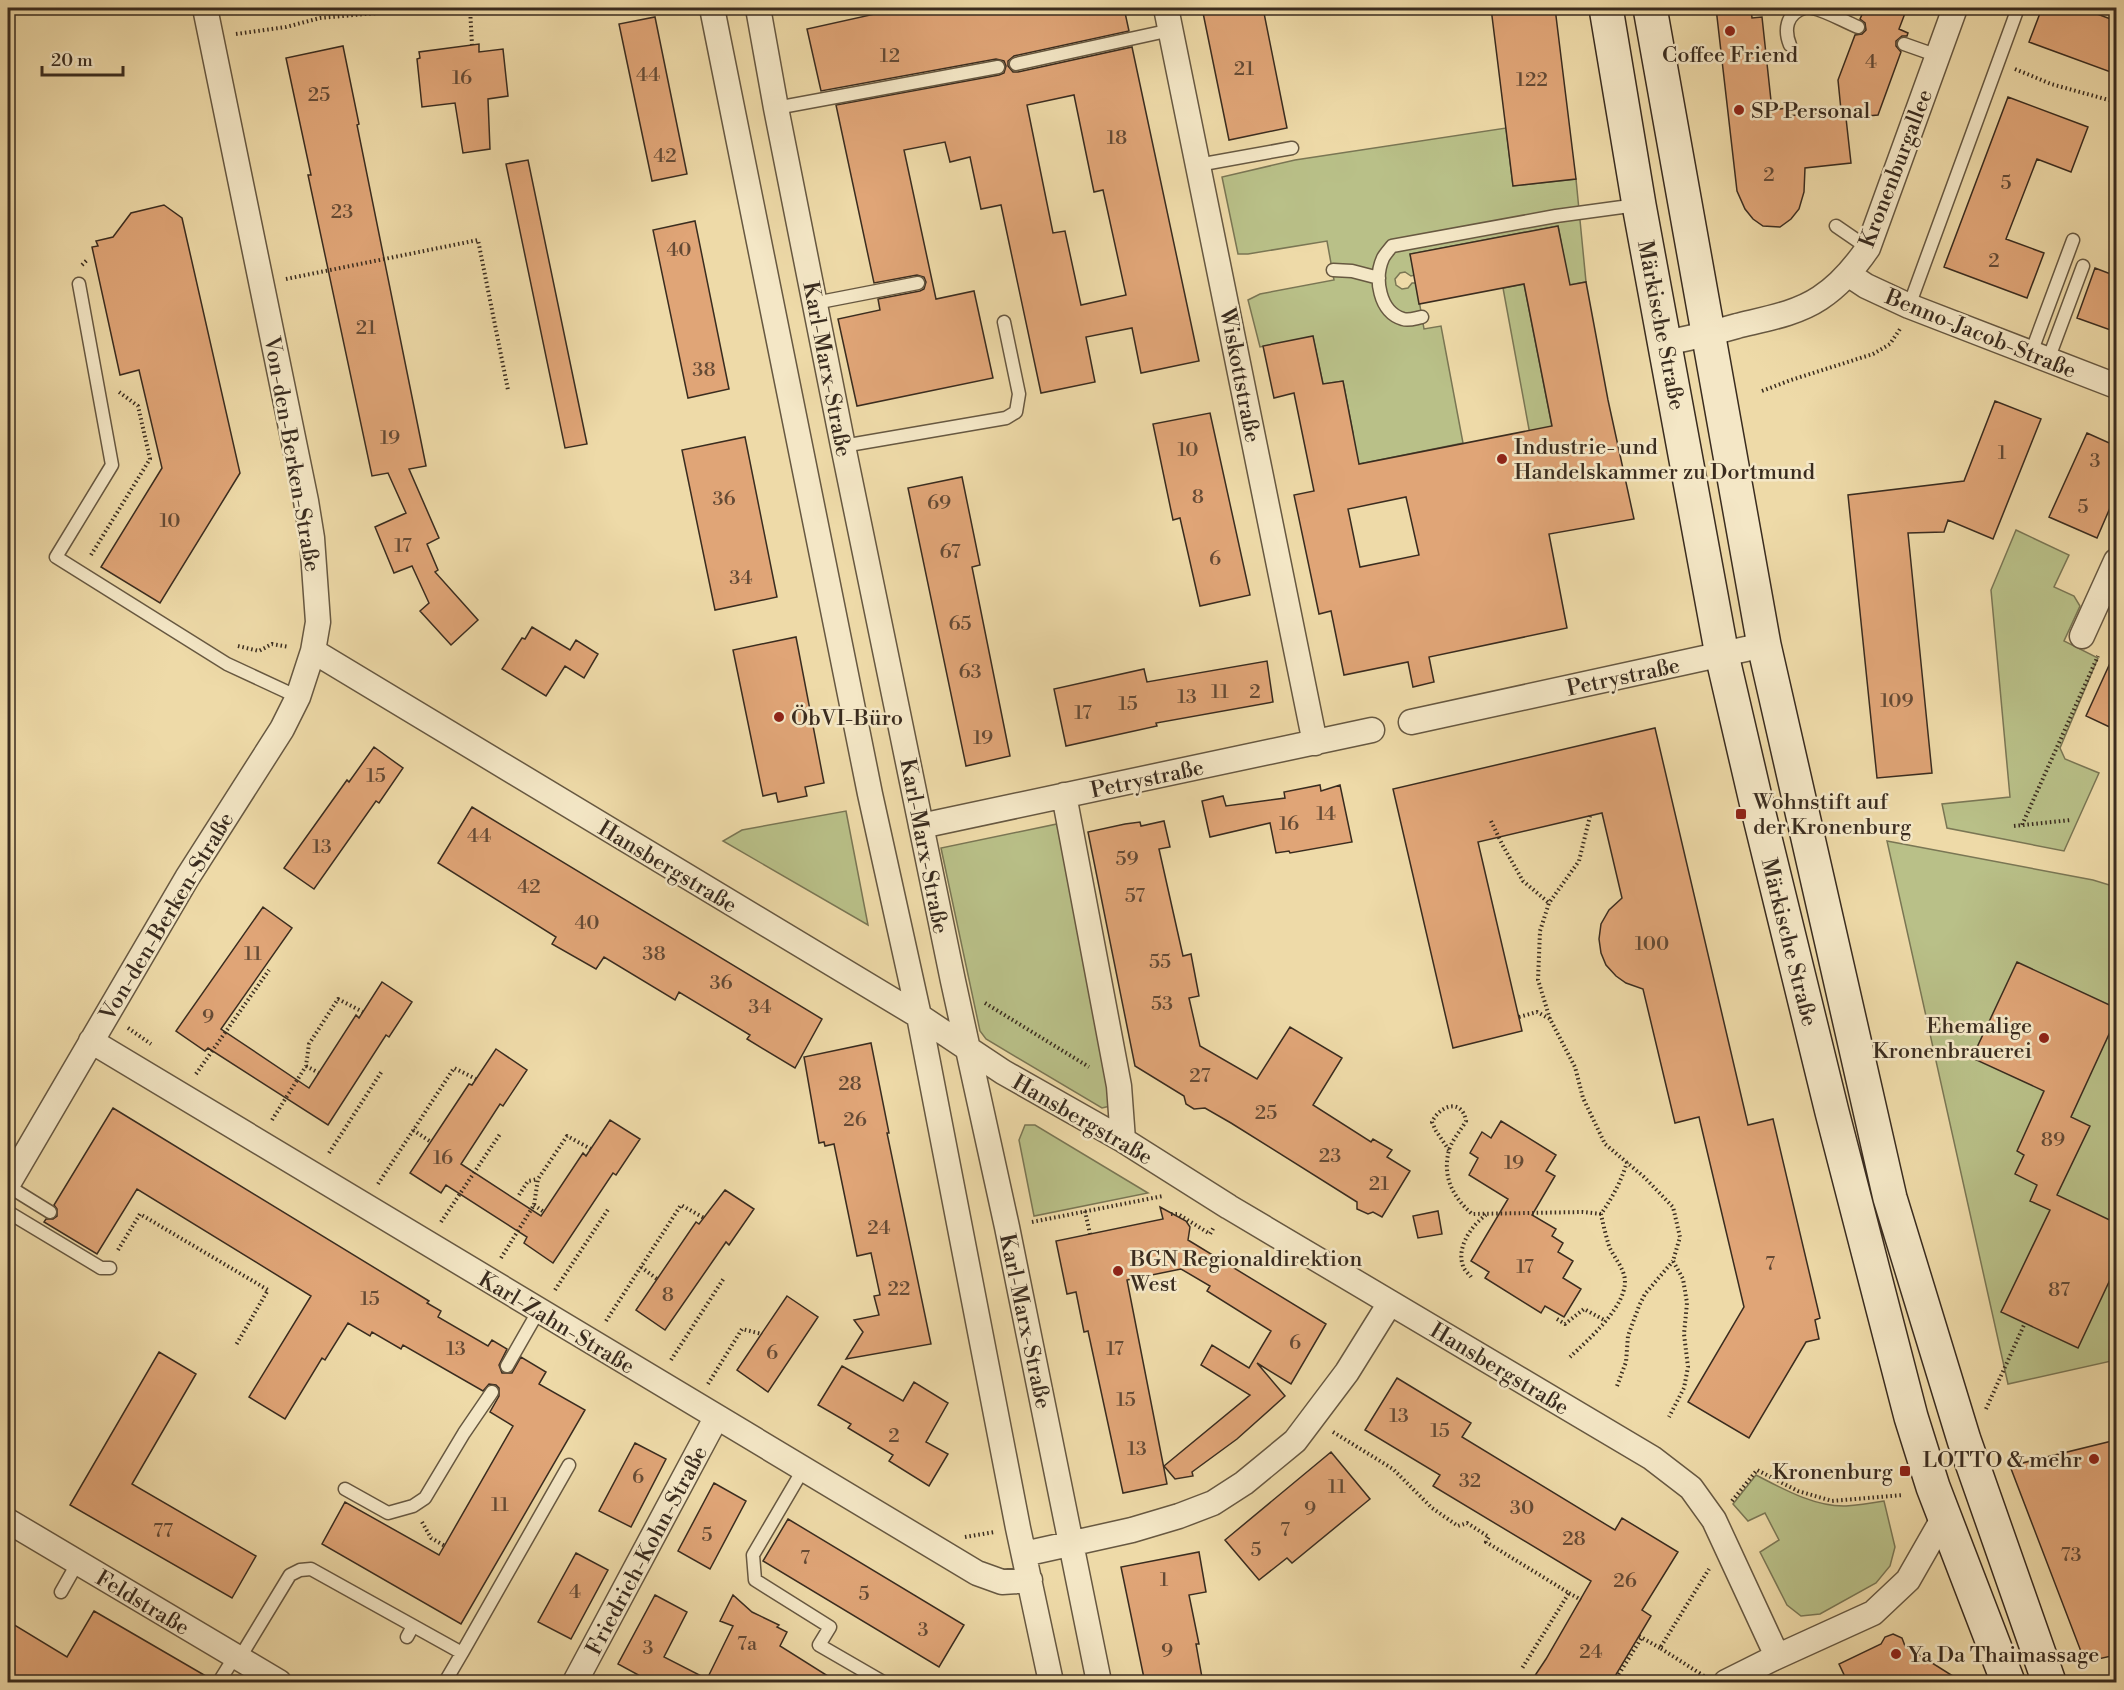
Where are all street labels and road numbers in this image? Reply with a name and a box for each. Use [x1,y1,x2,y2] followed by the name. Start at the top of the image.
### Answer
[1854,86,1939,251] street label: Kronenburgallee
[1631,238,1690,412] street label: Märkische Straße
[796,279,857,459] street label: Karl-Marx-Straße
[1880,283,2080,385] street label: Benno-Jacob-Straße
[1213,305,1266,445] street label: Wiskottstraße
[257,334,326,574] street label: Von-den-Berken-Straße
[1564,652,1682,703] street label: Petrystraße
[1088,754,1206,805] street label: Petrystraße
[893,756,954,936] street label: Karl-Marx-Straße
[94,808,240,1027] street label: Von-den-Berken-Straße
[593,815,742,919] street label: Hansbergstraße
[1755,855,1822,1029] street label: Märkische Straße
[1007,1069,1157,1171] street label: Hansbergstraße
[993,1231,1056,1411] street label: Karl-Marx-Straße
[473,1266,639,1381] street label: Karl-Zahn-Straße
[1425,1317,1574,1421] street label: Hansbergstraße
[581,1441,714,1660] street label: Friedrich-Kohn-Straße
[90,1565,194,1642] street label: Feldstraße

